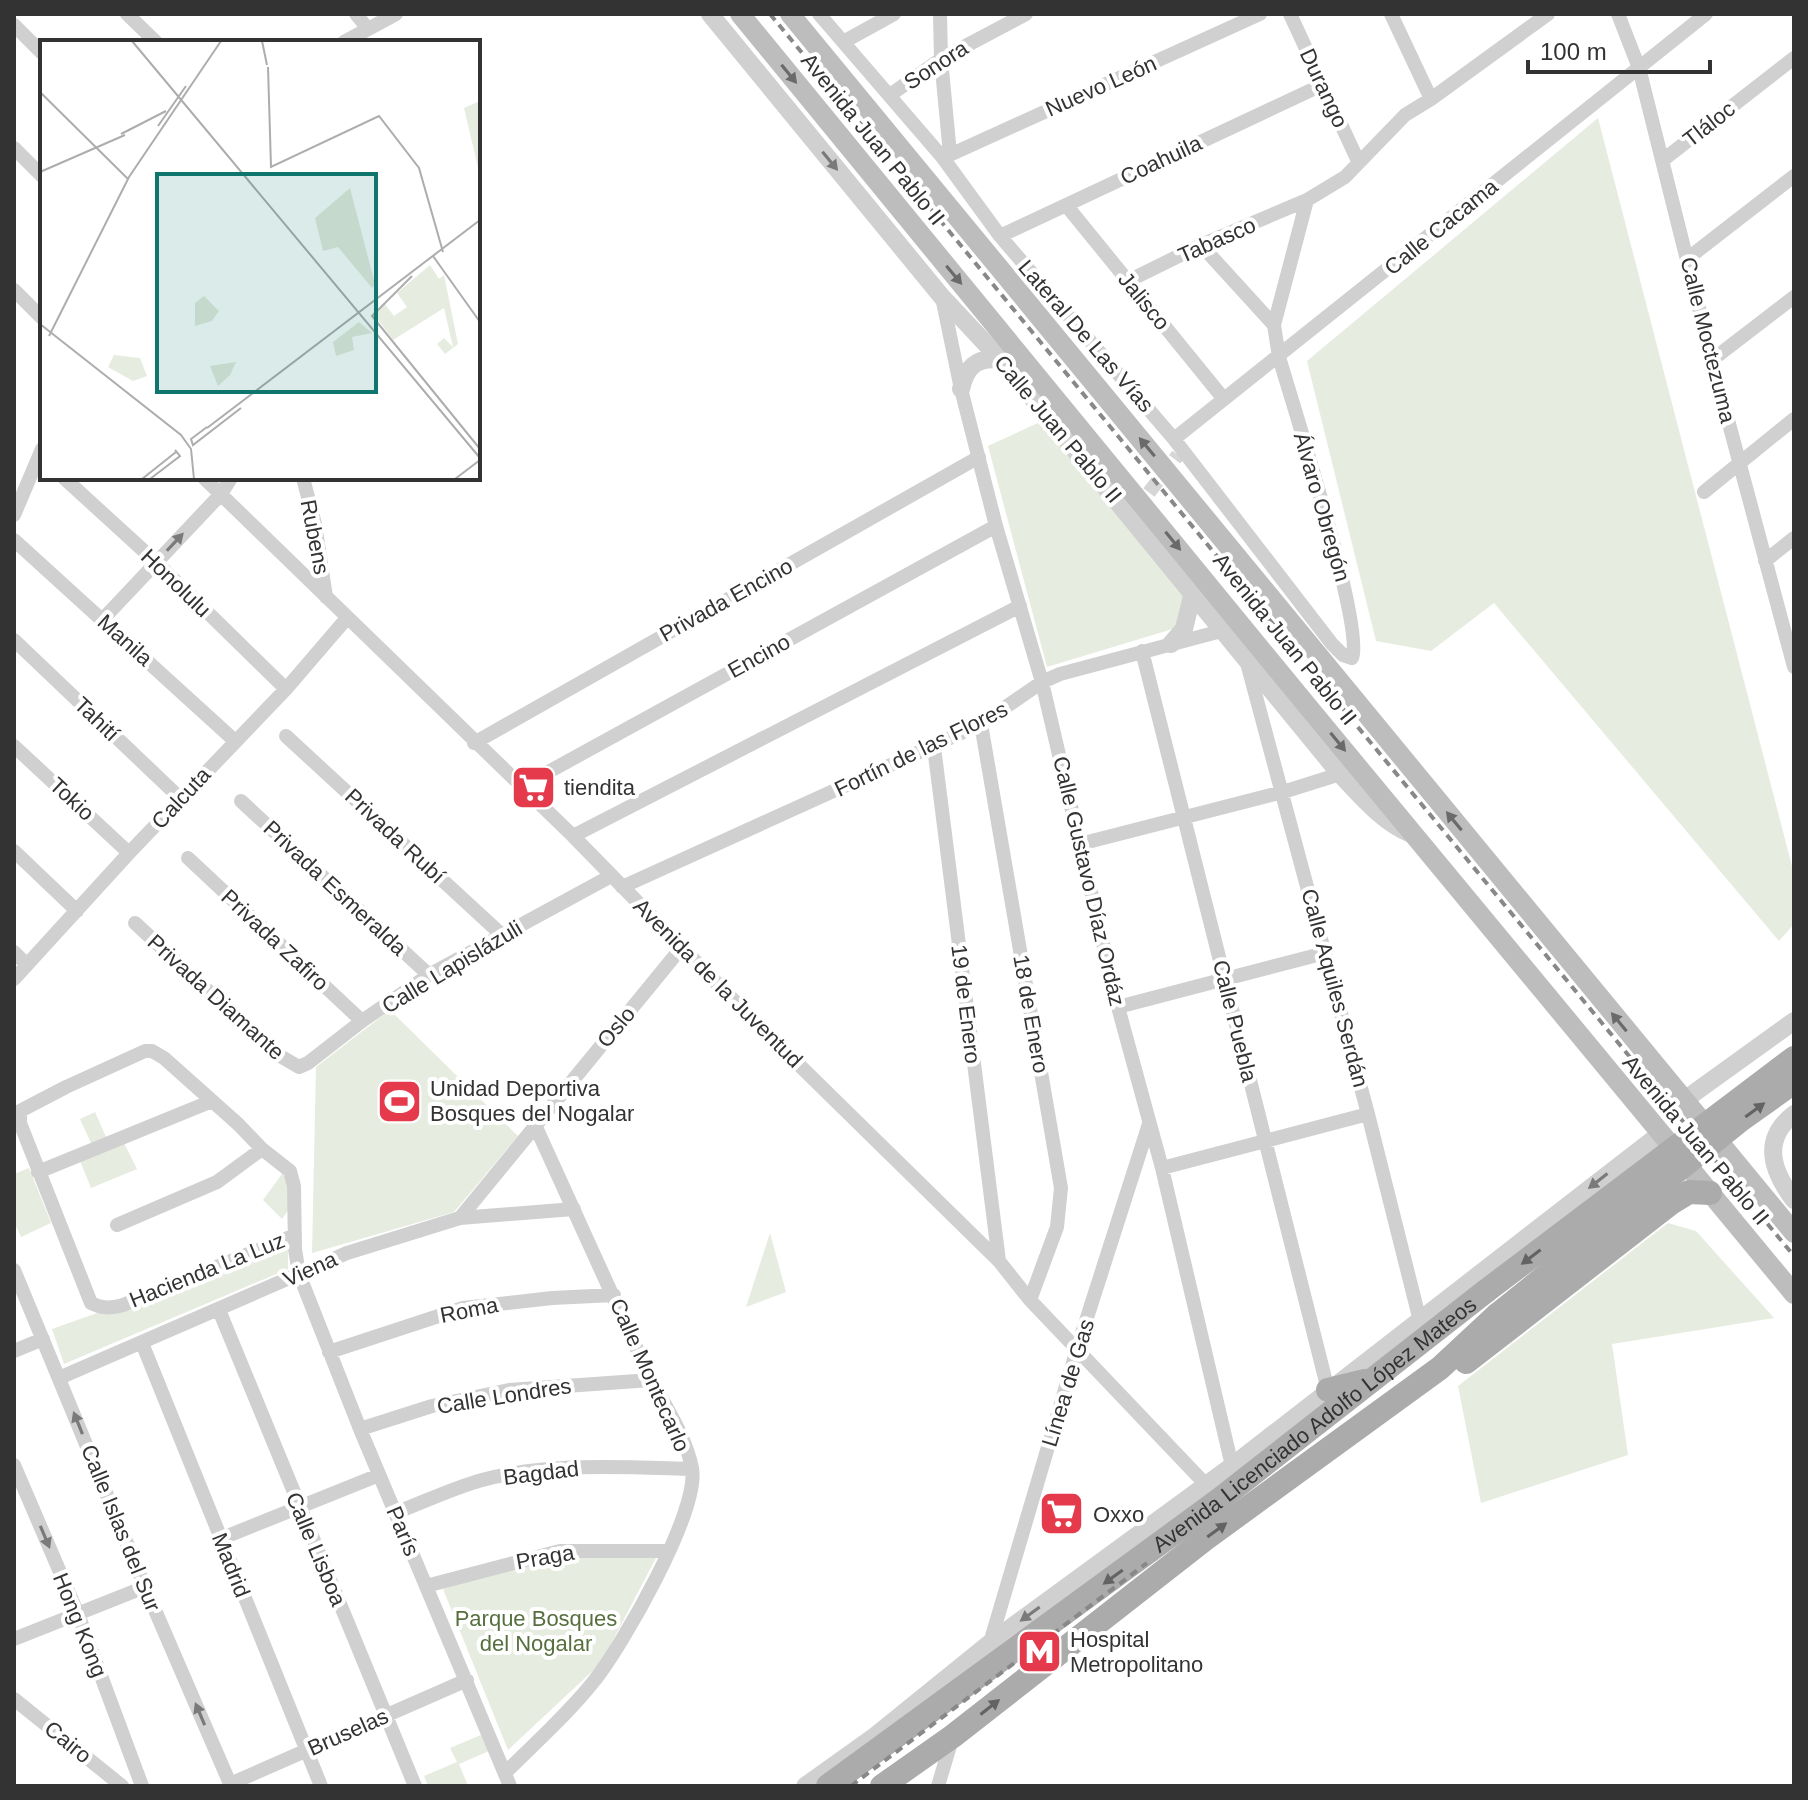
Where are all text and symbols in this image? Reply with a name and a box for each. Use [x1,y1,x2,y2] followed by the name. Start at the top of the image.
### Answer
[1528,24,1710,74] scale bar
[899,35,973,95] street label: Sonora
[1540,38,1607,65] text: 100 m
[40,40,480,480] inset map
[1295,44,1353,132] street label: Durango
[796,48,950,230] street label: Avenida Juan Pablo II
[1042,50,1160,122] street label: Nuevo León
[780,64,797,84] one-way arrow
[1678,96,1740,152] street label: Tláloc
[1116,130,1206,190] street label: Coahuila
[821,151,838,171] one-way arrow
[1379,173,1503,280] street label: Calle Cacama
[1174,212,1260,268] street label: Tabasco
[1013,255,1159,417] street label: Lateral De Las Vías
[1675,255,1741,426] street label: Calle Moctezuma
[945,265,962,285] one-way arrow
[1113,267,1175,335] street label: Jalisco
[989,350,1127,508] street label: Calle Juan Pablo II
[1289,429,1355,585] street label: Álvaro Obregón
[1139,437,1156,457] one-way arrow
[295,497,335,577] street label: Rubens
[1164,531,1181,551] one-way arrow
[165,533,184,552] one-way arrow
[136,544,216,622] street label: Honolulu
[1208,548,1362,730] street label: Avenida Juan Pablo II
[655,553,797,647] street label: Privada Encino
[93,609,158,671] street label: Manila
[724,629,794,683] street label: Encino
[69,692,125,746] street label: Tahití
[830,696,1012,802] street label: Fortín de las Flores
[1329,731,1346,751] one-way arrow
[1048,754,1130,1008] street label: Calle Gustavo Díaz Ordáz
[146,762,216,834] street label: Calcuta
[509,763,557,811] supermarket icon: tiendita
[45,772,99,826] street label: Tokio
[564,775,636,800] place label: tiendita
[340,783,450,889] street label: Privada Rubí
[1447,811,1463,831] one-way arrow
[259,815,412,961] street label: Privada Esmeralda
[216,884,334,996] street label: Privada Zafiro
[1296,886,1374,1090] street label: Calle Aquiles Serdán
[628,893,808,1073] street label: Avenida de la Juventud
[377,915,527,1019] street label: Calle Lapislázuli
[143,929,289,1065] street label: Privada Diamante
[946,943,986,1065] street label: 19 de Enero
[1008,953,1054,1075] street label: 18 de Enero
[1208,957,1262,1085] street label: Calle Puebla
[592,1002,640,1052] street label: Oslo
[1611,1012,1628,1032] one-way arrow
[1618,1050,1774,1230] street label: Avenida Juan Pablo II
[430,1076,634,1126] place label: Unidad Deportiva Bosques del Nogalar
[375,1077,423,1125] sports icon: Unidad Deportiva Bosques del Nogalar
[1745,1102,1766,1118] one-way arrow
[1588,1172,1608,1189] one-way arrow
[126,1227,288,1313] street label: Hacienda La Luz
[279,1246,341,1292] street label: Viena
[1521,1249,1541,1265] one-way arrow
[1147,1291,1481,1557] street label: Avenida Licenciado Adolfo López Mateos
[438,1292,501,1328] street label: Roma
[605,1295,695,1455] street label: Calle Montecarlo
[1037,1316,1099,1450] street label: Línea de Gas
[435,1373,573,1419] street label: Calle Londres
[71,1411,84,1435] one-way arrow
[76,1441,166,1615] street label: Calle Islas del Sur
[502,1456,580,1490] street label: Bagdad
[281,1488,351,1610] street label: Calle Lisboa
[1038,1490,1086,1538] supermarket icon: Oxxo
[381,1502,425,1560] street label: París
[1093,1502,1144,1527] place label: Oxxo
[1207,1523,1228,1538] one-way arrow
[38,1525,51,1549] one-way arrow
[207,1529,255,1601] street label: Madrid
[514,1539,577,1574] street label: Praga
[48,1569,112,1681] street label: Hong Kong
[1103,1569,1124,1585] one-way arrow
[1020,1605,1041,1621] one-way arrow
[455,1606,617,1656] park label: Parque Bosques del Nogalar
[1070,1627,1203,1677] place label: Hospital Metropolitano
[1015,1628,1063,1676] metro station icon: Hospital Metropolitano
[980,1699,1000,1715] one-way arrow
[193,1703,206,1726] one-way arrow
[304,1703,392,1761] street label: Bruselas
[40,1716,96,1768] street label: Cairo

